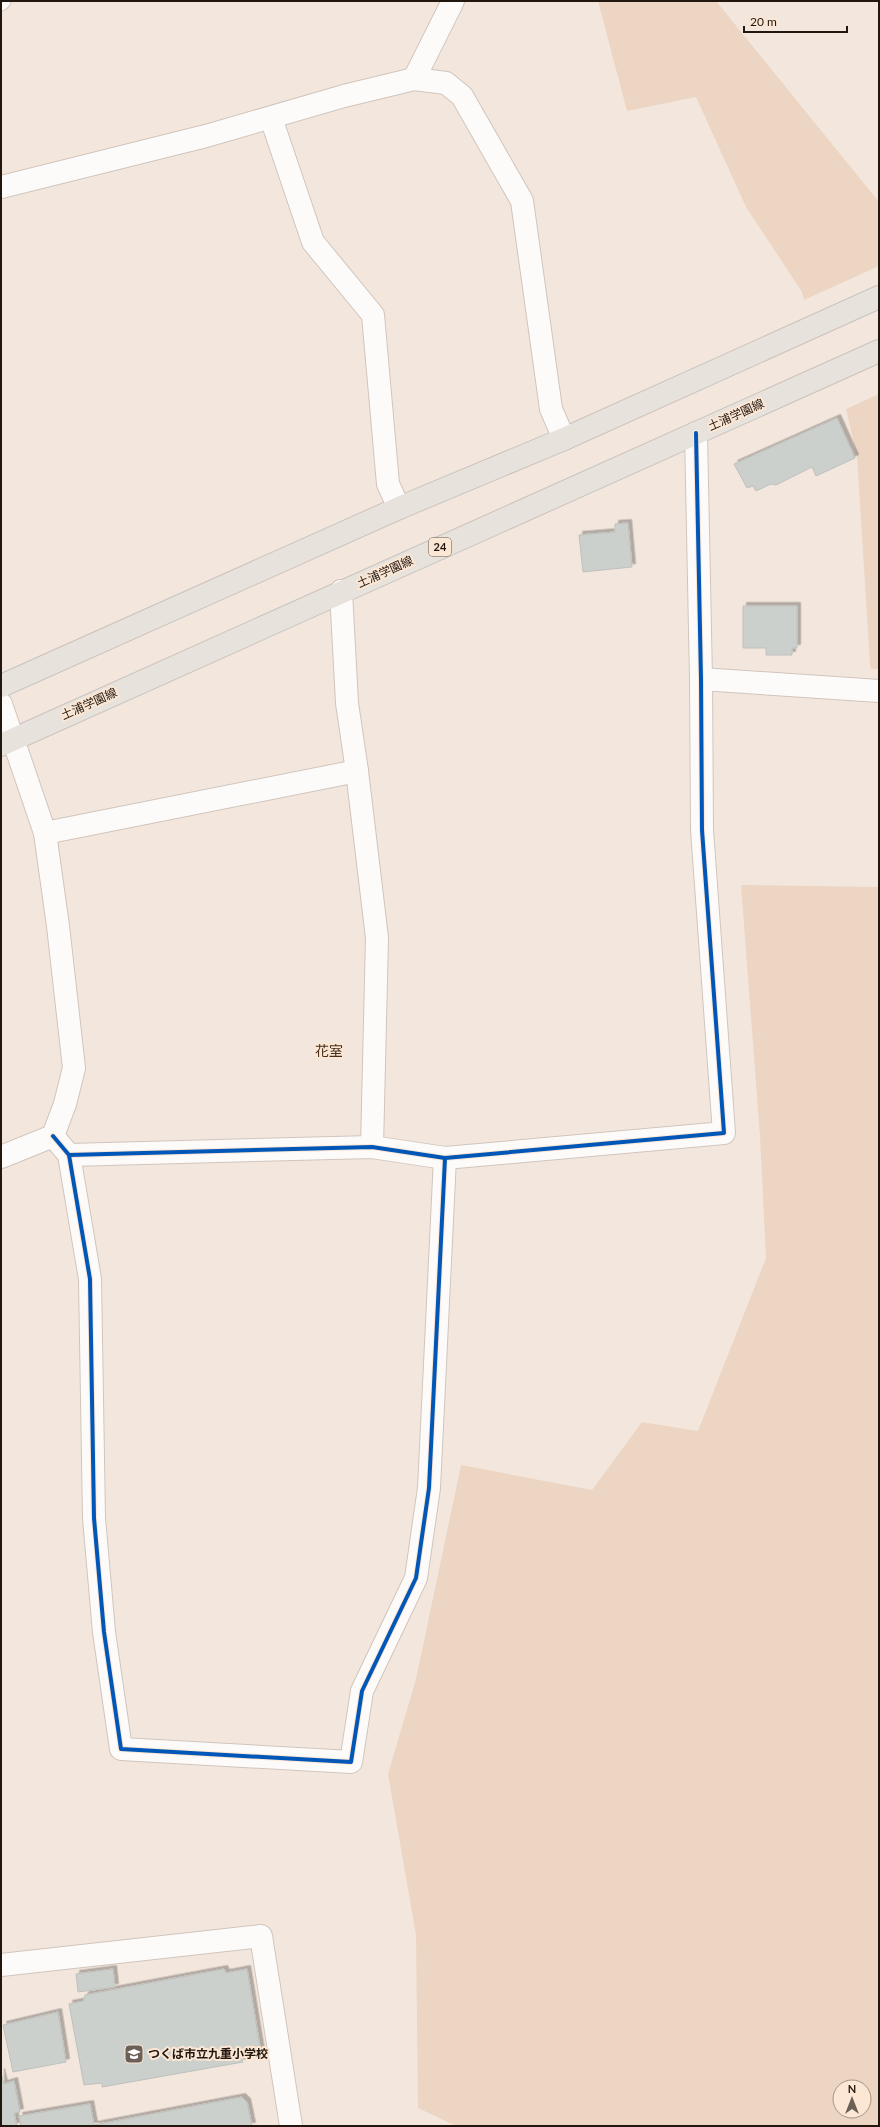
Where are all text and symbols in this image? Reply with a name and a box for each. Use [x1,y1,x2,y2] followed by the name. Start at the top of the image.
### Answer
[744,8,847,34] scale bar
[750,14,777,29] text: 20 m
[705,395,766,434] street label: 土浦学園線
[429,538,451,556] road number: 24
[354,552,415,591] street label: 土浦学園線
[58,684,119,723] street label: 土浦学園線
[315,1042,343,1059] district label: 花室
[123,2043,145,2065] school or university icon: つくば市立九重小学校
[148,2046,268,2061] place label: つくば市立九重小学校
[832,2079,872,2119] north arrow
[848,2082,856,2095] text: N

